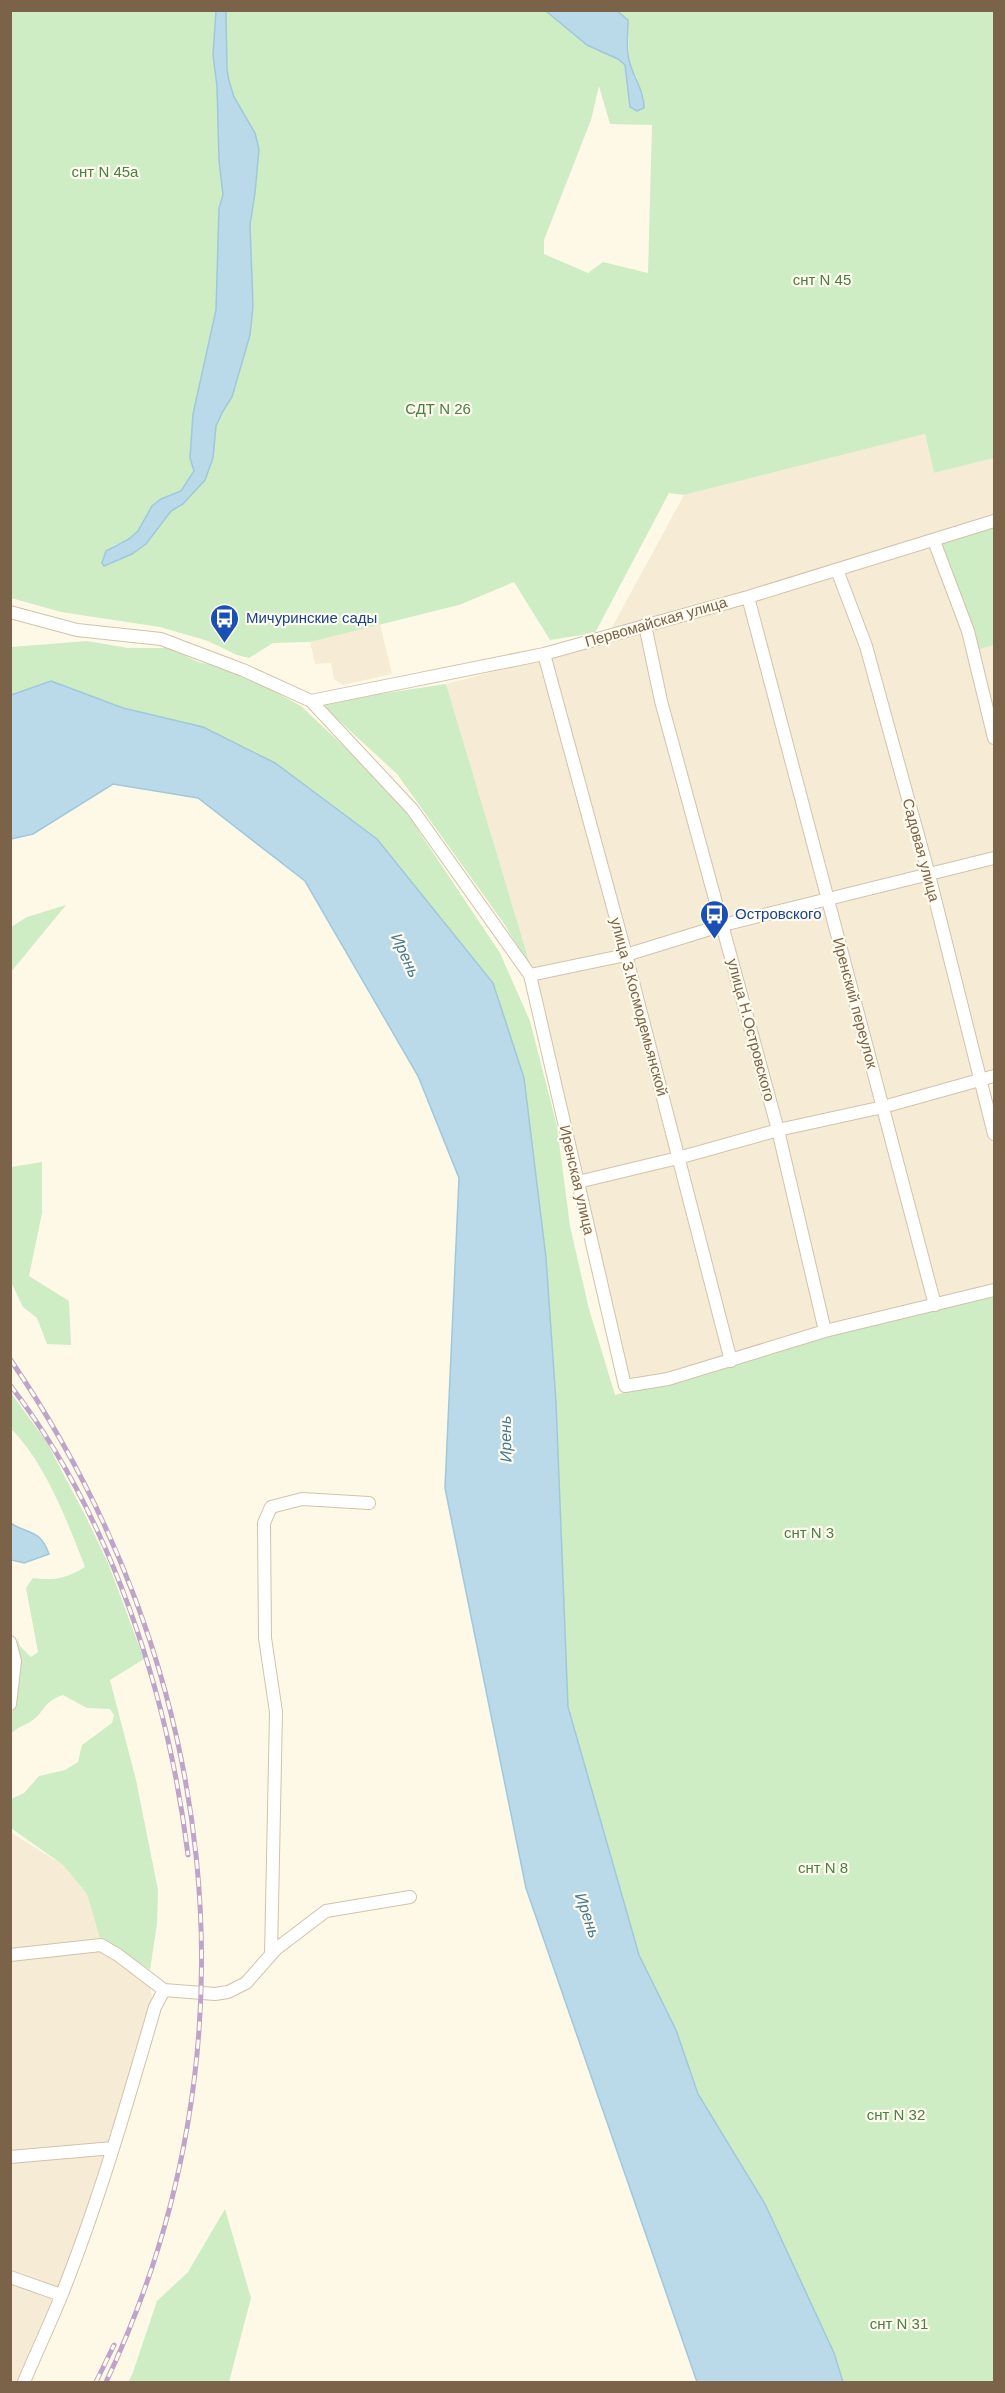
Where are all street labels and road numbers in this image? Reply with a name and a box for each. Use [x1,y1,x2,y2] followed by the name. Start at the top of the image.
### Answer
[583,593,729,650] street label: Первомайская улица
[900,796,944,904] street label: Садовая улица
[607,916,672,1098] street label: улица З.Космодемьянской
[830,936,881,1071] street label: Иренский переулок
[724,957,779,1103] street label: улица Н.Островского
[557,1123,599,1237] street label: Иренская улица

